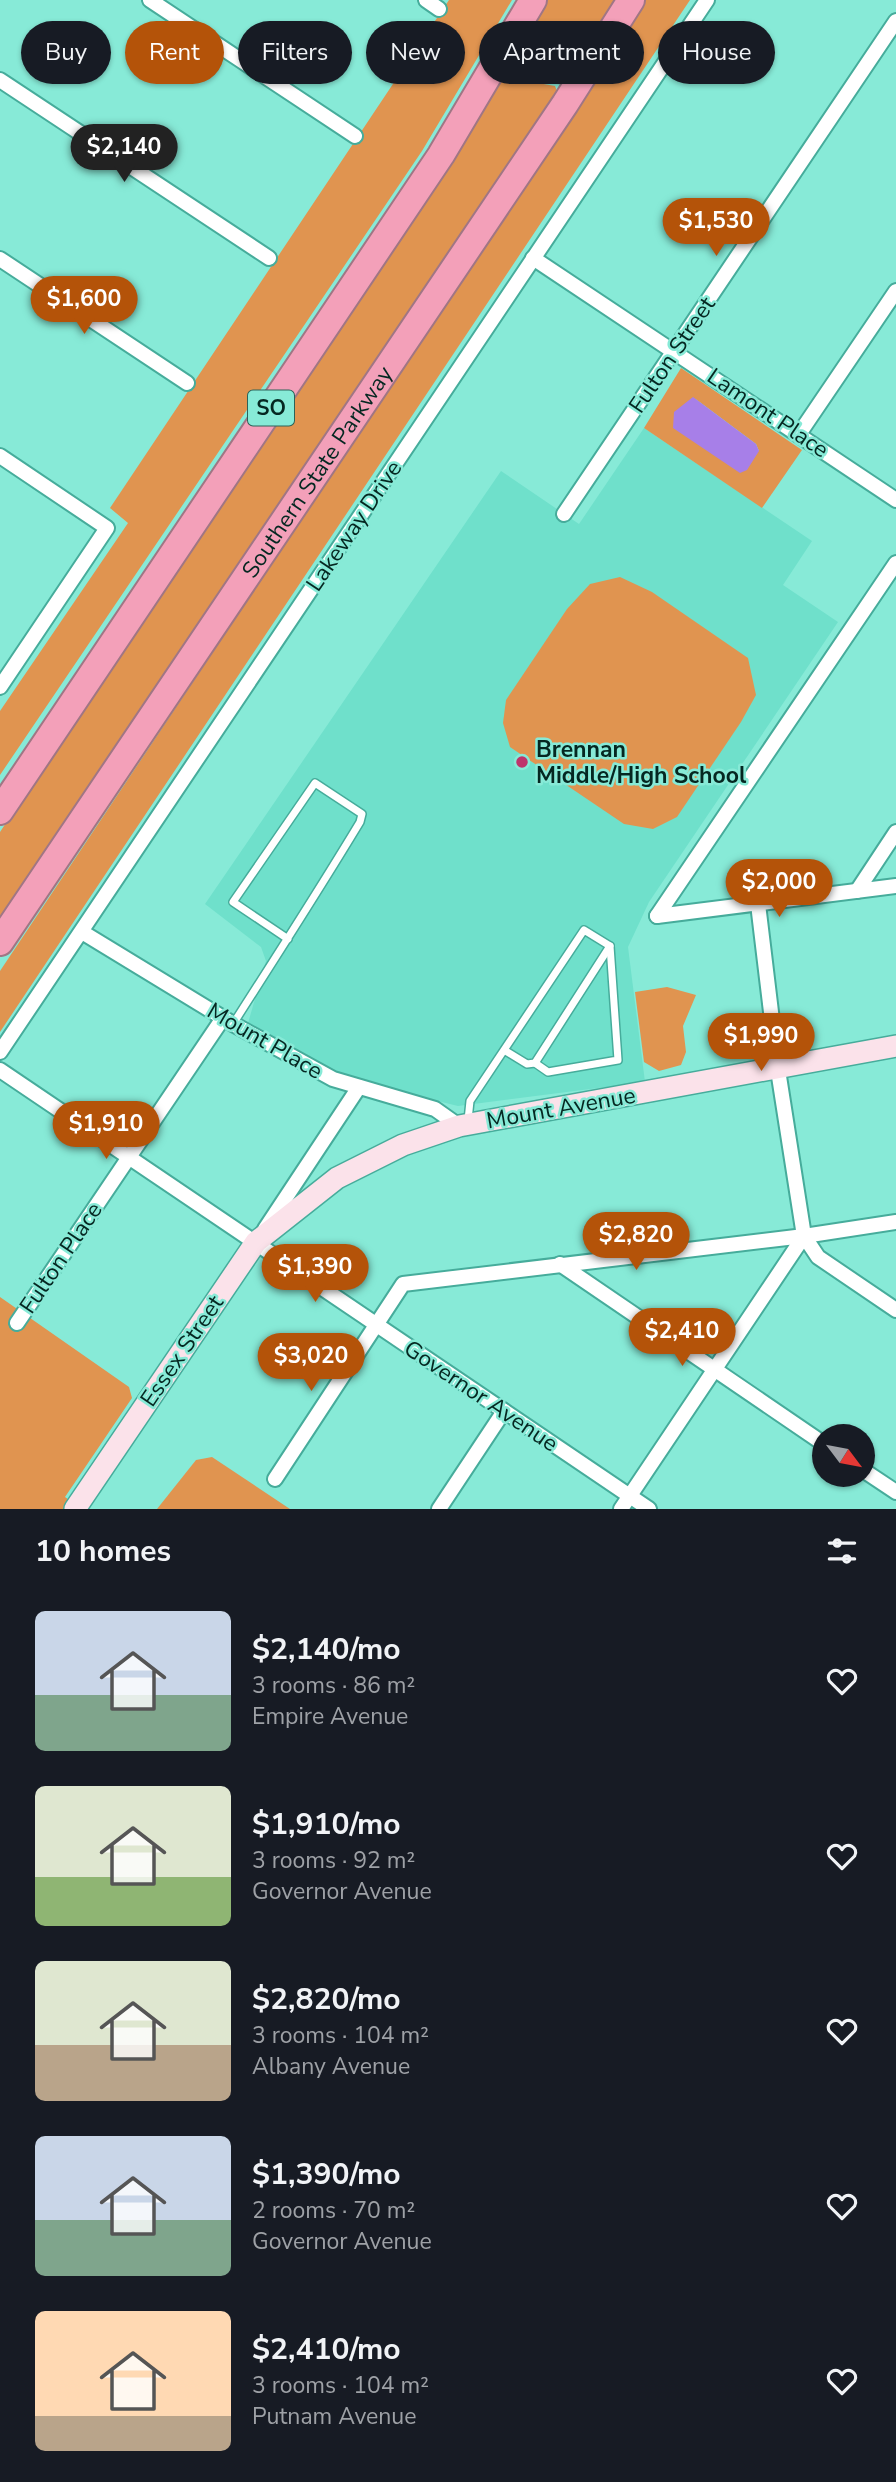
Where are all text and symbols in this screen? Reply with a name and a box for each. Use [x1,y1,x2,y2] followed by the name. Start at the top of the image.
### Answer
[21,21,111,84] chip: Buy
[125,21,224,84] chip: Rent
[238,21,352,84] chip: Filters
[366,21,465,84] chip: New
[479,21,644,84] chip: Apartment
[658,21,775,84] chip: House
[67,124,181,184] pin: $2,140
[87,131,161,162] text: $2,140
[659,198,773,258] pin: $1,530
[679,205,753,236] text: $1,530
[27,276,141,336] pin: $1,600
[47,283,121,314] text: $1,600
[622,290,723,419] street label: Fulton Street
[234,360,400,584] street label: Southern State Parkway
[701,361,835,465] street label: Lamont Place
[248,390,294,426] road number: SO
[299,455,409,597] street label: Lakeway Drive
[536,734,747,791] place label: Brennan Middle/High School
[514,754,530,770] marker: Brennan Middle/High School
[722,860,836,919] pin: $2,000
[742,866,816,897] text: $2,000
[202,995,328,1087] street label: Mount Place
[704,1014,818,1073] pin: $1,990
[724,1020,798,1051] text: $1,990
[484,1080,638,1136] street label: Mount Avenue
[49,1102,163,1161] pin: $1,910
[69,1108,143,1139] text: $1,910
[12,1196,110,1320] street label: Fulton Place
[579,1212,693,1272] pin: $2,820
[599,1219,673,1250] text: $2,820
[258,1244,372,1304] pin: $1,390
[278,1251,352,1282] text: $1,390
[133,1288,231,1413] street label: Essex Street
[625,1308,739,1368] pin: $2,410
[645,1315,719,1346] text: $2,410
[398,1333,564,1459] street label: Governor Avenue
[254,1334,368,1393] pin: $3,020
[274,1340,348,1371] text: $3,020
[812,1424,875,1488] north arrow
[812,1424,875,1487] map controls
[35,1531,171,1572] text: 10 homes
[823,1532,861,1570] icon: filters
[252,1629,401,1670] text: $2,140/mo
[91,1639,175,1723] icon: home
[823,1662,861,1700] icon: heart
[252,1670,415,1701] text: 3 rooms · 86 m²
[252,1701,408,1732] text: Empire Avenue
[252,1804,401,1845] text: $1,910/mo
[91,1814,175,1898] icon: home
[823,1837,861,1875] icon: heart
[252,1845,415,1876] text: 3 rooms · 92 m²
[252,1876,432,1907] text: Governor Avenue
[252,1979,401,2020] text: $2,820/mo
[91,1989,175,2073] icon: home
[823,2012,861,2050] icon: heart
[252,2020,429,2051] text: 3 rooms · 104 m²
[252,2051,410,2082] text: Albany Avenue
[252,2154,401,2195] text: $1,390/mo
[91,2164,175,2248] icon: home
[823,2187,861,2225] icon: heart
[252,2195,415,2226] text: 2 rooms · 70 m²
[252,2226,432,2257] text: Governor Avenue
[252,2329,401,2370] text: $2,410/mo
[91,2339,175,2423] icon: home
[823,2362,861,2400] icon: heart
[252,2370,429,2401] text: 3 rooms · 104 m²
[252,2401,417,2432] text: Putnam Avenue

